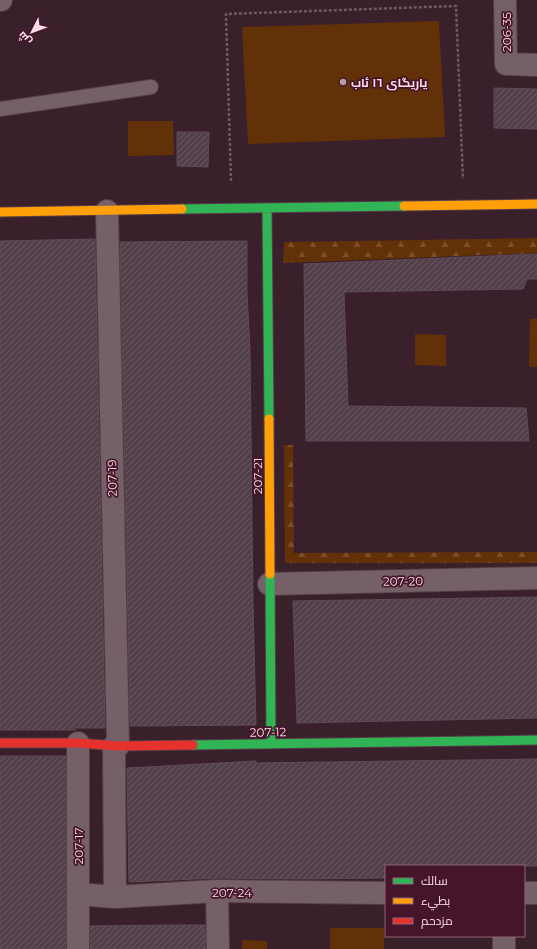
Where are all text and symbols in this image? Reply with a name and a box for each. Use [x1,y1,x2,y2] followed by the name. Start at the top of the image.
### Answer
[12,12,52,52] north arrow
[499,12,514,52] street label: 206-35
[15,29,34,49] text: ش
[351,75,428,91] place label: یاریگای ١٦ ئاب
[338,77,348,87] marker: یاریگای ١٦ ئاب
[250,458,265,494] street label: 207-21
[104,459,120,497] street label: 207-19
[383,573,423,589] street label: 207-20
[250,724,287,740] street label: 207-12
[71,828,86,864] street label: 207-17
[385,865,525,937] legend
[421,873,448,888] text: سالك
[212,885,252,900] street label: 207-24
[421,893,450,911] text: بطيء
[421,913,453,929] text: مزدحم

